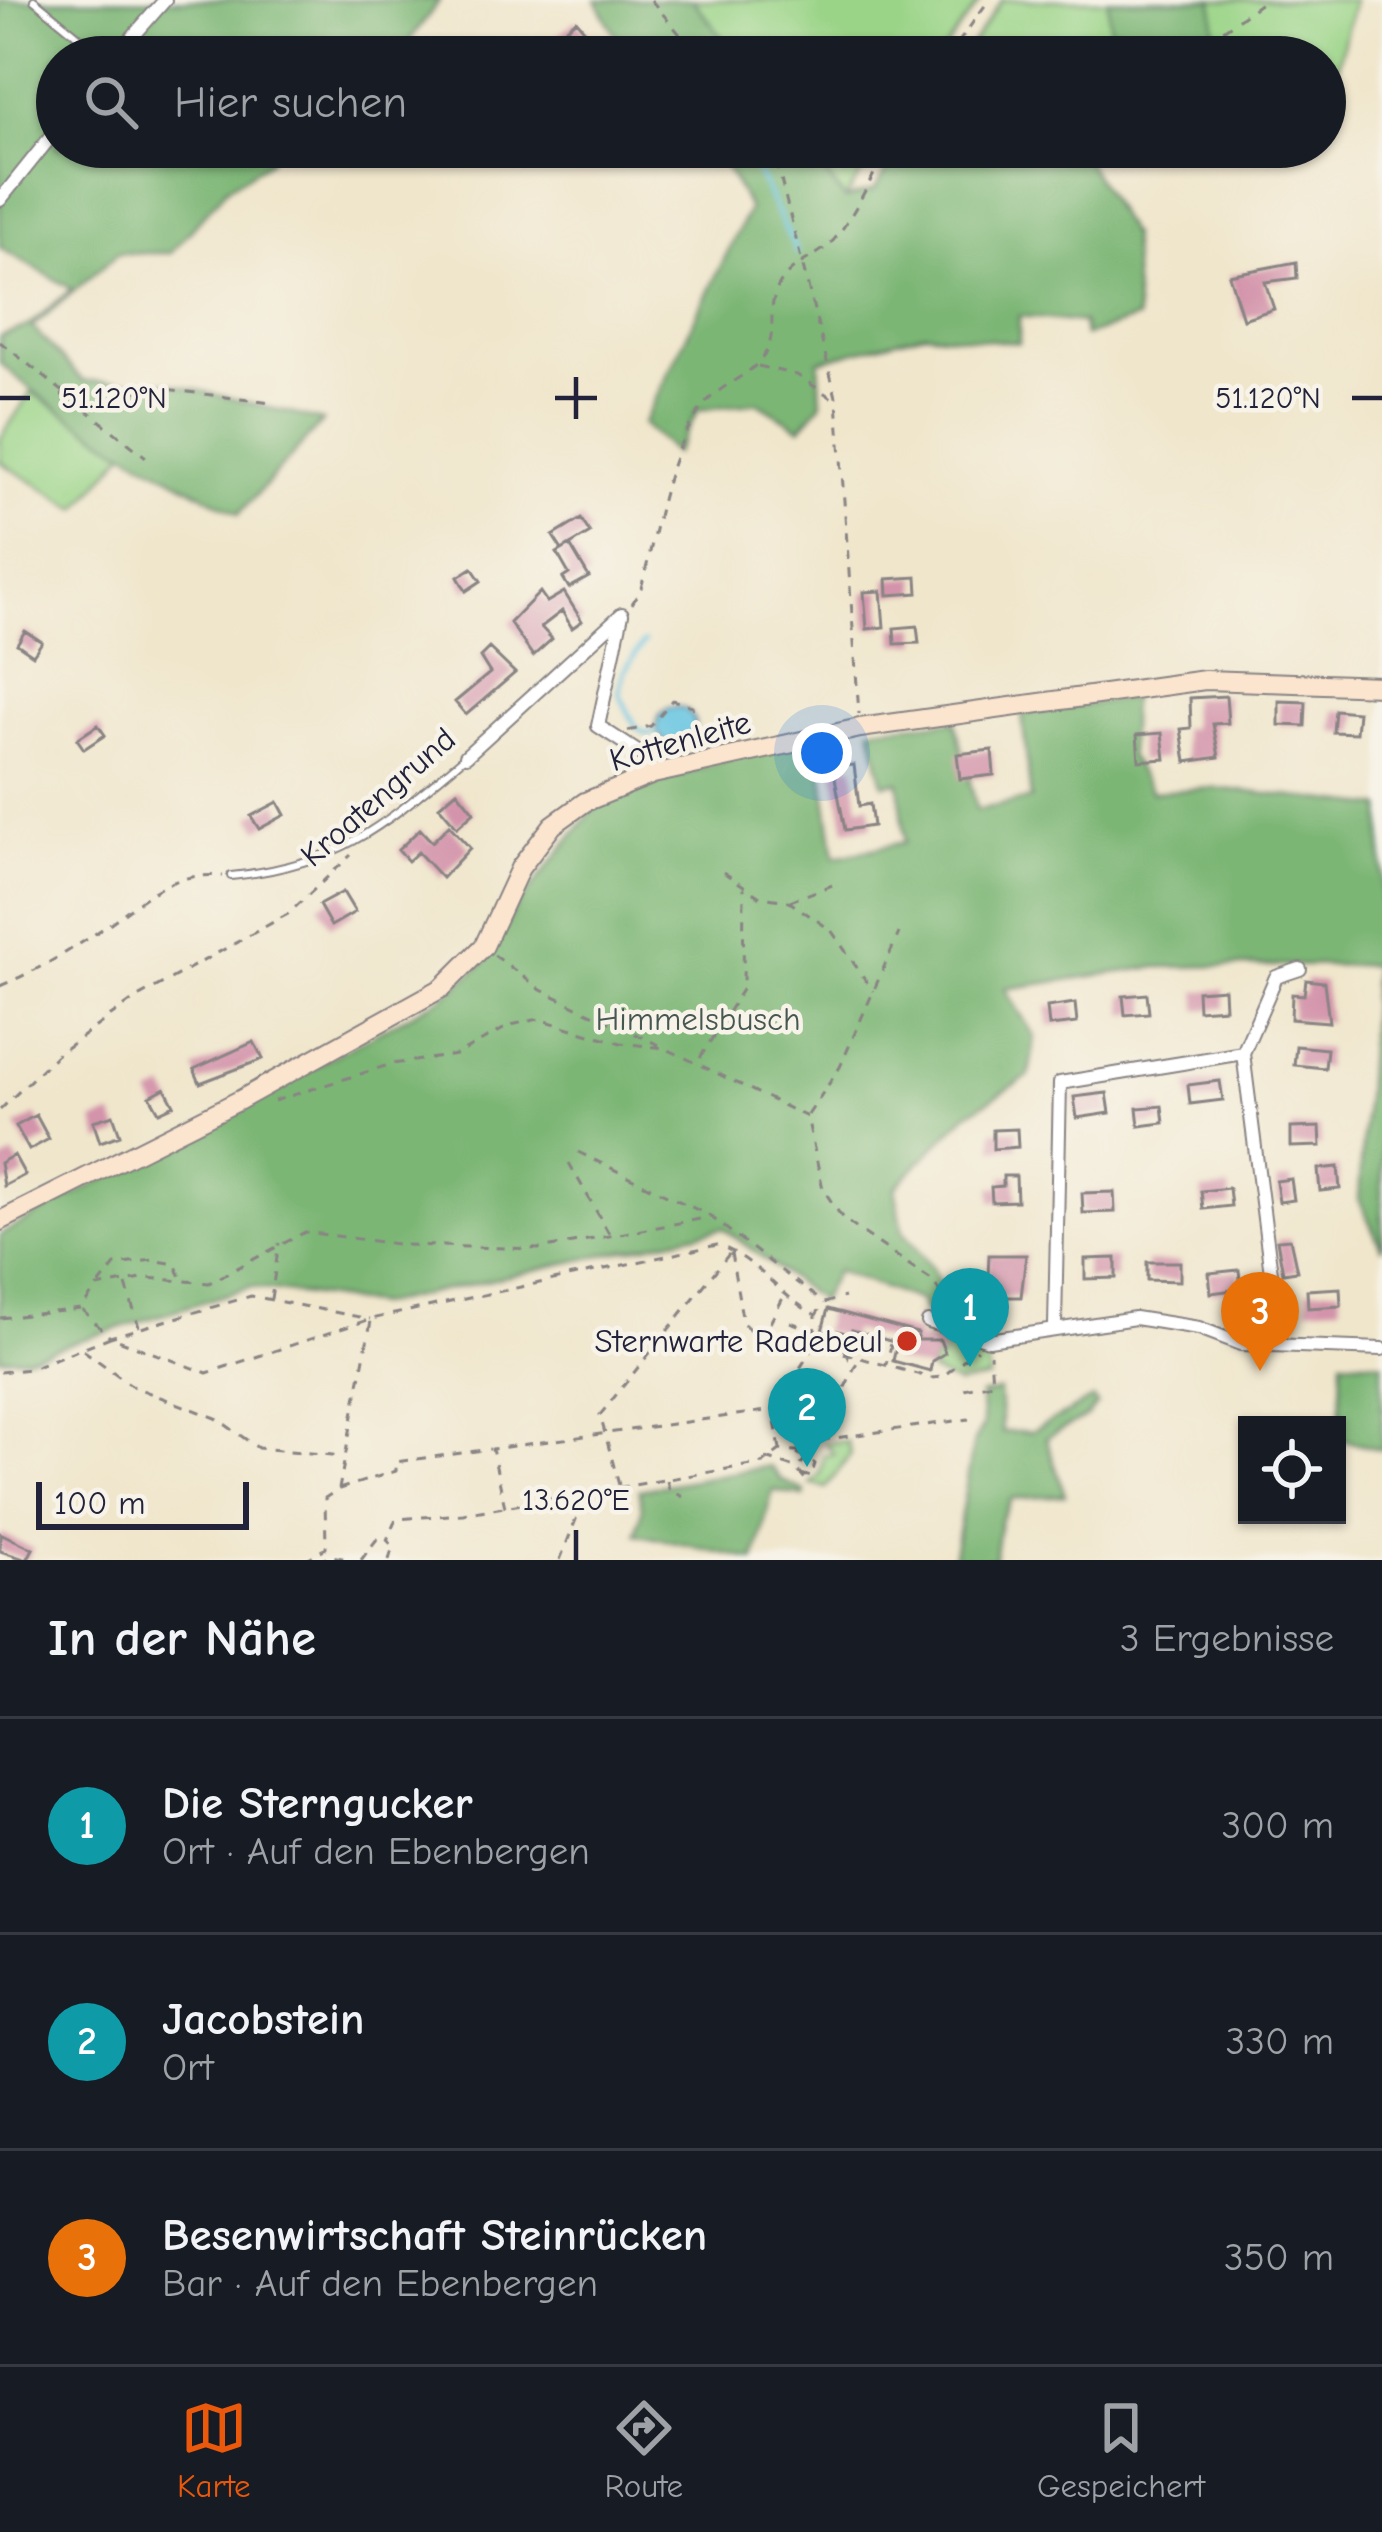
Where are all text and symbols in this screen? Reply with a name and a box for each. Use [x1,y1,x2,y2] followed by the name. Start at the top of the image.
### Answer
[36,36,1346,168] search box
[78,69,144,135] icon: search
[174,76,407,128] text: Hier suchen
[61,381,167,416] text: 51.120°N
[1215,381,1321,416] text: 51.120°N
[605,703,755,779] street label: Kottenleite
[293,720,463,874] street label: Kroatengrund
[792,723,852,783] your location
[595,1000,801,1038] park label: Himmelsbusch
[931,1268,1009,1367] pin: 1
[1221,1272,1299,1371] pin: 3
[595,1322,883,1360] place label: Sternwarte Radebeul
[894,1328,920,1354] marker: Sternwarte Radebeul
[768,1368,846,1467] pin: 2
[1238,1416,1346,1524] map controls
[1238,1416,1346,1524] button: locate
[36,1476,249,1529] scale bar
[522,1483,630,1518] text: 13.620°E
[54,1484,146,1522] text: 100 m
[48,1609,316,1668] text: In der Nähe
[1120,1616,1334,1661] text: 3 Ergebnisse
[162,1777,473,1829] text: Die Sterngucker
[79,1803,95,1848] text: 1
[1221,1803,1334,1848] text: 300 m
[162,1829,590,1874] text: Ort · Auf den Ebenbergen
[162,1993,364,2045] text: Jacobstein
[77,2019,97,2064] text: 2
[1226,2019,1334,2064] text: 330 m
[162,2045,214,2090] text: Ort
[162,2209,707,2261] text: Besenwirtschaft Steinrücken
[77,2235,97,2280] text: 3
[1224,2235,1334,2280] text: 350 m
[162,2261,598,2306] text: Bar · Auf den Ebenbergen
[177,2395,251,2505] tab: Karte
[604,2395,683,2505] tab: Route
[1037,2395,1205,2505] tab: Gespeichert

